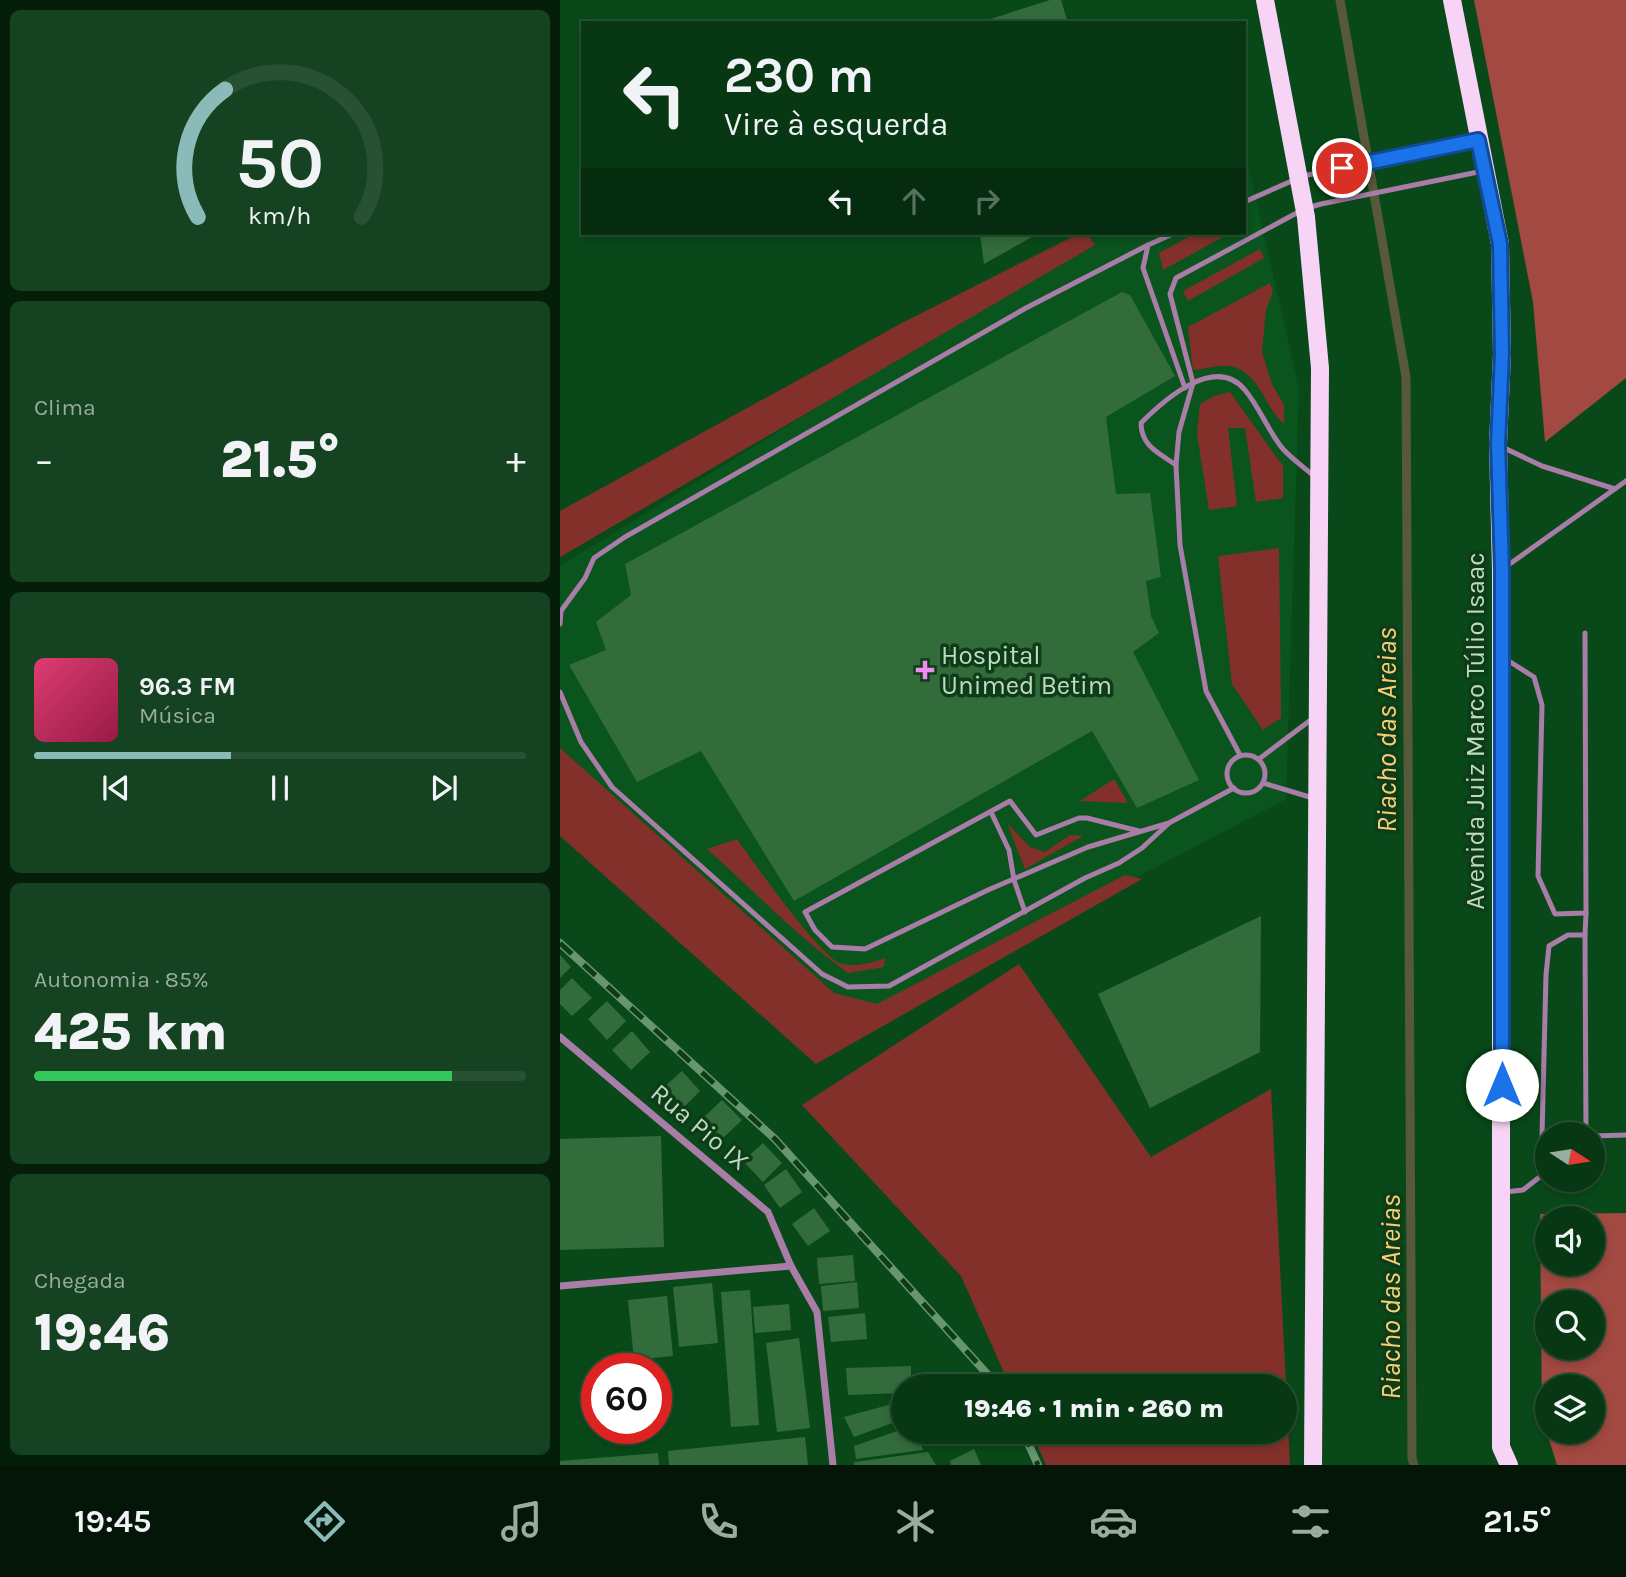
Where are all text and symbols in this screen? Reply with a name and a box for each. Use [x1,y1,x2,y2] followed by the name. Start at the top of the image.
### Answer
[724,47,874,104] text: 230 m
[609,49,700,140] icon: left
[724,106,948,143] text: Vire à esquerda
[236,120,324,205] text: 50
[1312,138,1372,198] pin
[1323,149,1361,187] icon: arrive
[822,182,860,220] icon: left
[895,182,933,220] icon: ahead
[968,182,1006,220] icon: right
[248,200,312,229] text: km/h
[34,394,96,421] text: Clima
[220,429,340,490] text: 21.5°
[34,438,54,483] text: −
[506,438,526,483] text: +
[1460,552,1491,910] street label: Avenida Juiz Marco Túlio Isaac
[1370,627,1403,833] water label: Riacho das Areias
[941,640,1112,701] place label: Hospital Unimed Betim
[915,660,935,680] marker: Hospital Unimed Betim
[139,671,236,702] text: 96.3 FM
[139,702,216,729] text: Música
[97,769,135,807] icon: previous
[261,769,299,807] icon: pause
[425,769,463,807] icon: next
[34,966,209,993] text: Autonomia · 85%
[34,1001,227,1062] text: 425 km
[1465,1048,1539,1122] position arrow
[645,1077,755,1177] street label: Rua Pio IX
[1535,1122,1605,1192] north arrow
[1535,1122,1605,1444] map controls
[1374,1194,1407,1400] water label: Riacho das Areias
[1535,1206,1605,1276] button: sound
[34,1267,126,1294] text: Chegada
[1535,1290,1605,1360] button: search
[34,1302,170,1363] text: 19:46
[581,1353,672,1444] speed limit sign: 60
[1535,1374,1605,1444] button: layers
[964,1393,1224,1424] text: 19:46 · 1 min · 260 m
[300,1497,349,1546] icon: directions
[497,1497,546,1546] icon: music
[694,1497,743,1546] icon: phone
[891,1497,940,1546] icon: climate
[1089,1497,1138,1546] icon: car
[1286,1497,1335,1546] icon: filters
[74,1503,151,1540] text: 19:45
[1483,1503,1552,1540] text: 21.5°

